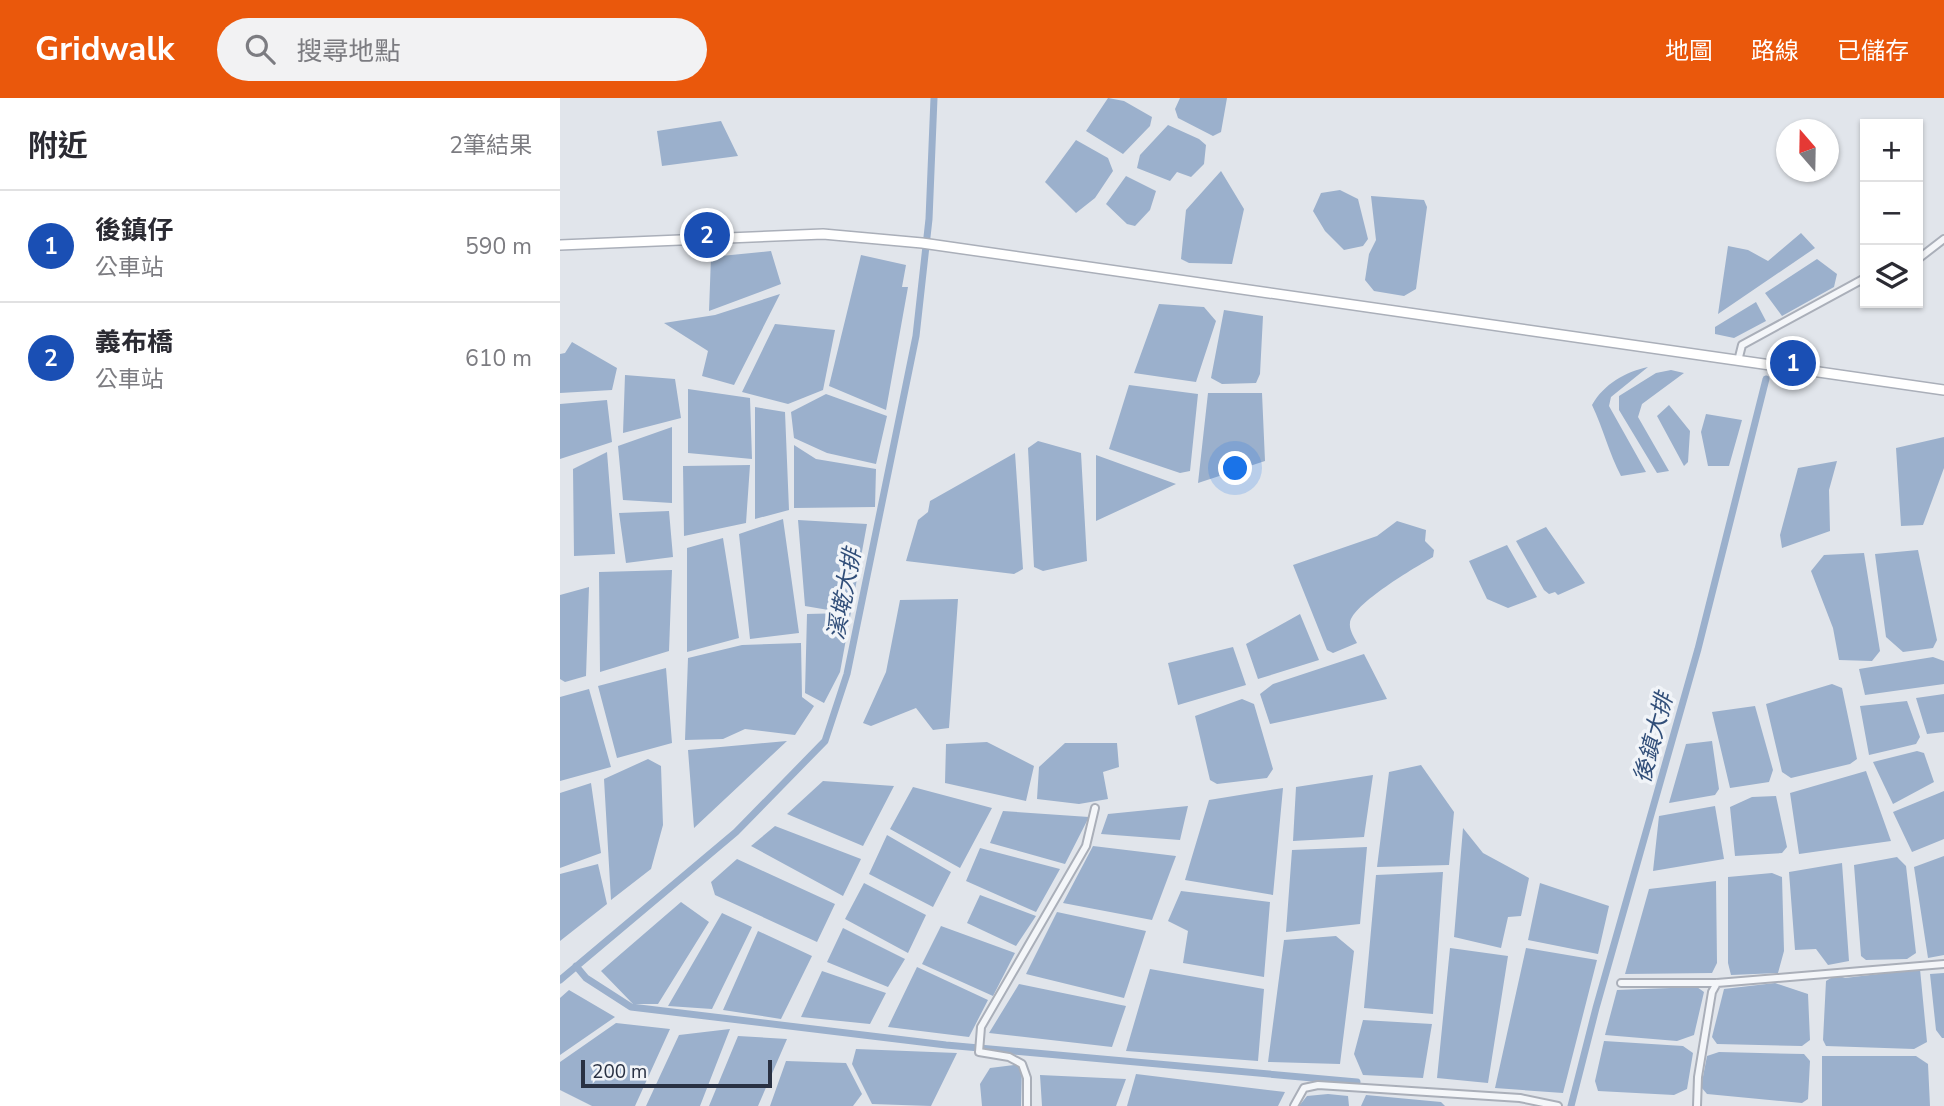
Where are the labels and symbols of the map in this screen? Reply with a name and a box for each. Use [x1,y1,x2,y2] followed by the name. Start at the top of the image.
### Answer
[1776,119,1839,182] north arrow
[684,209,730,261] pin: 2
[1770,337,1816,389] pin: 1
[1218,451,1252,485] your location
[820,543,869,642] water label: 溪墘大排
[1627,687,1681,787] water label: 後鎮大排
[581,1057,772,1089] scale bar

